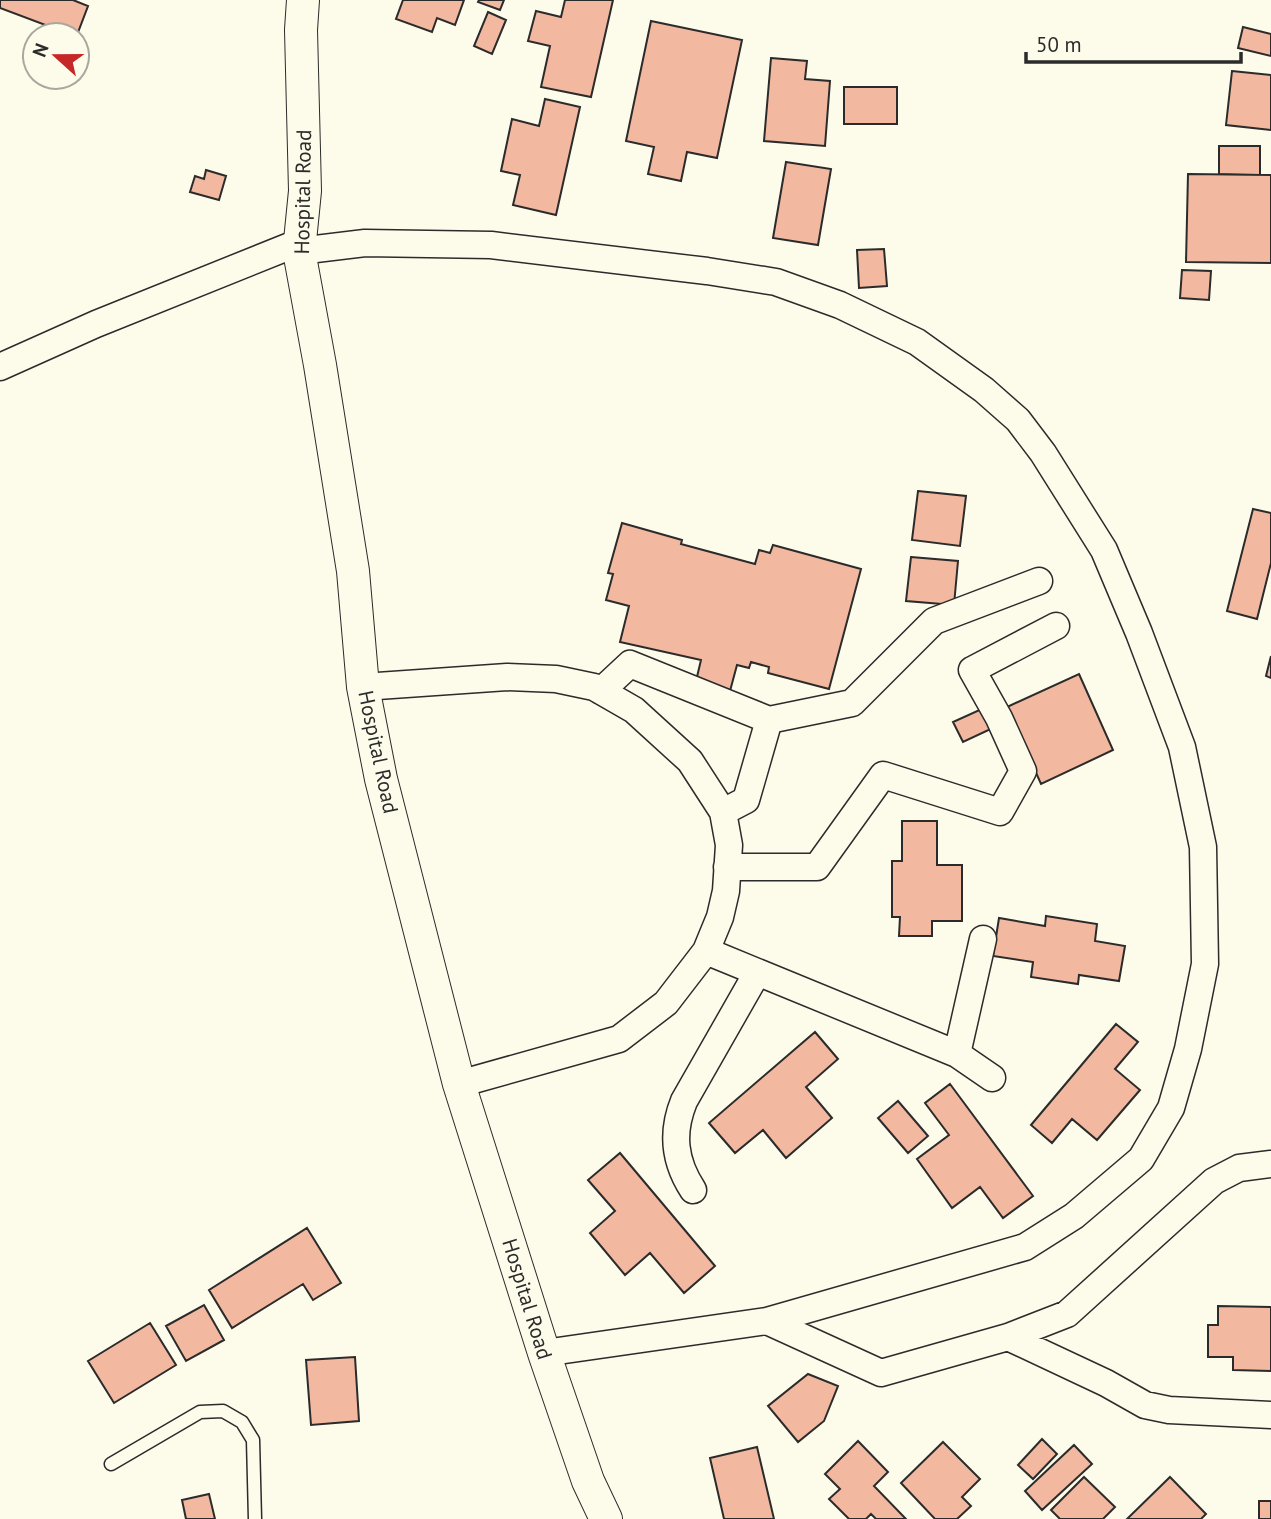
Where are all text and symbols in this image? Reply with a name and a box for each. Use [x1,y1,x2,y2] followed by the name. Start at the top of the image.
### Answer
[21,21,91,91] north arrow
[1026,21,1241,65] scale bar
[1036,31,1082,58] text: 50 m
[27,40,54,60] text: N
[288,129,317,255] street label: Hospital Road
[352,688,405,816] street label: Hospital Road
[496,1235,559,1363] street label: Hospital Road

